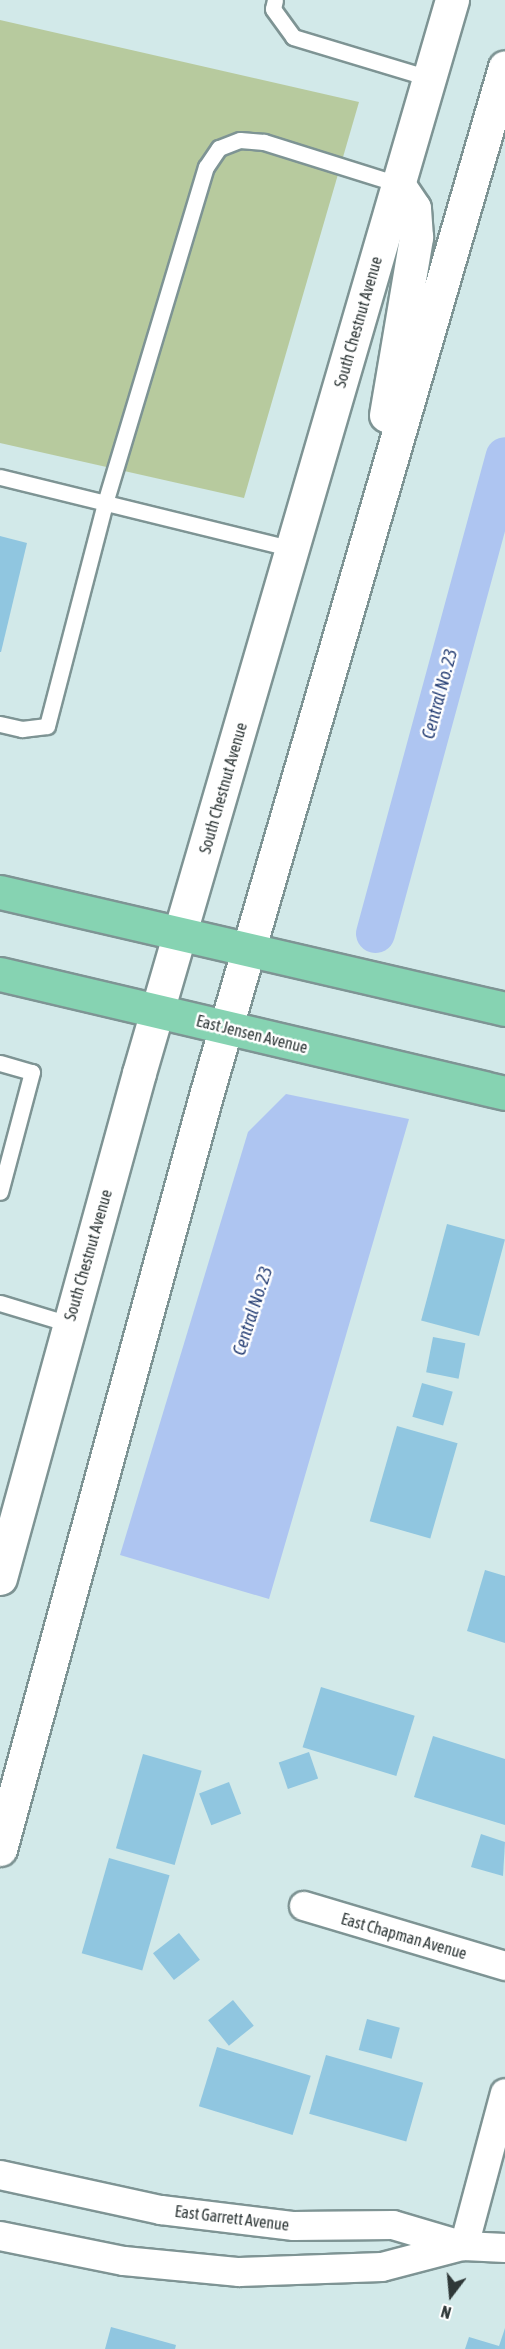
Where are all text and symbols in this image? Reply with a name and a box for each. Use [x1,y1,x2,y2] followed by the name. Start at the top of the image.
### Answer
[330,254,386,390] street label: South Chestnut Avenue
[418,647,462,741] water label: Central No. 23
[195,720,251,856] street label: South Chestnut Avenue
[194,1011,310,1057] street label: East Jensen Avenue
[60,1187,116,1323] street label: South Chestnut Avenue
[228,1264,278,1358] water label: Central No. 23
[339,1909,469,1963] street label: East Chapman Avenue
[174,2201,290,2235] street label: East Garrett Avenue
[421,2265,481,2325] north arrow
[439,2302,453,2322] text: N

